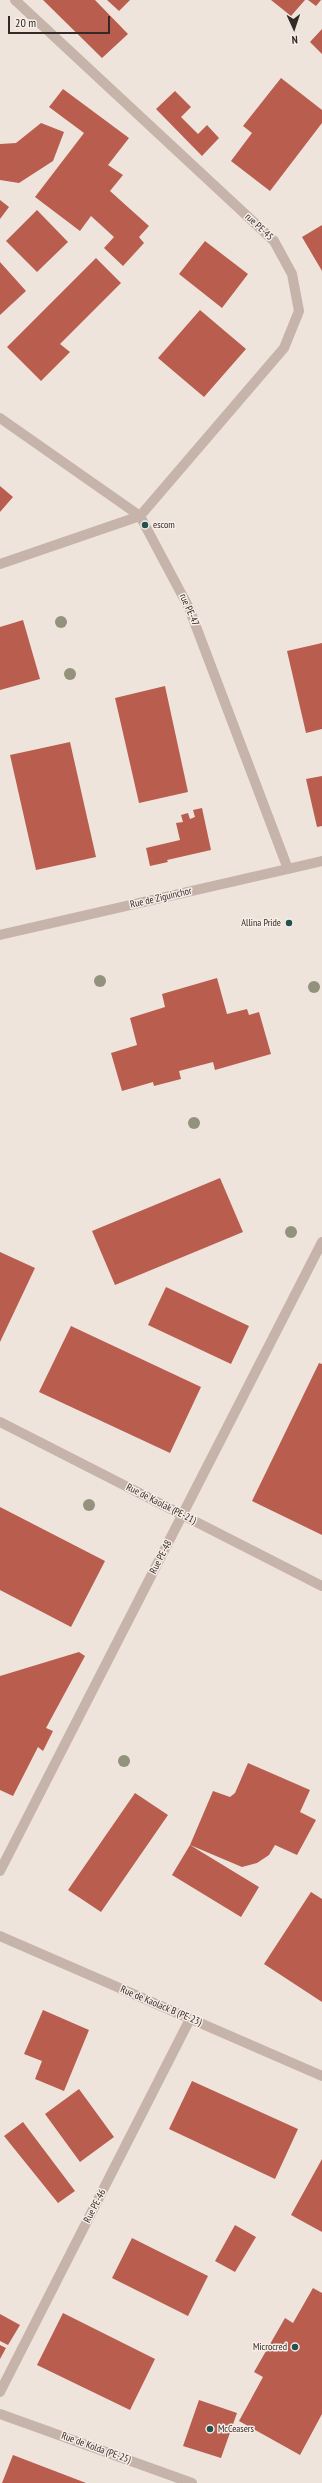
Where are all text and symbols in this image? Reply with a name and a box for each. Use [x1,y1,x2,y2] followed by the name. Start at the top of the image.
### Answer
[10,8,112,34] scale bar
[274,8,314,48] north arrow
[15,15,36,30] text: 20 m
[291,33,298,47] text: N
[242,211,276,243] street label: rue PE-45
[153,519,175,531] place label: escom
[140,520,150,530] marker: escom
[177,592,201,628] street label: rue PE-47
[129,885,193,911] street label: Rue de Ziguinchor
[241,917,281,929] place label: Allina Pride
[284,918,294,928] marker: Allina Pride
[124,1481,198,1527] street label: Rue de Kaolak (PE-21)
[147,1538,175,1576] street label: Rue PE-48
[119,1983,203,2029] street label: Rue de Kaolack B (PE-23)
[81,2187,109,2225] street label: Rue PE-46
[253,2341,287,2353] place label: Microcred
[290,2342,300,2352] marker: Microcred
[218,2423,254,2435] place label: McCeasers
[205,2424,215,2434] marker: McCeasers
[60,2430,132,2466] street label: Rue de Kolda (PE-25)

